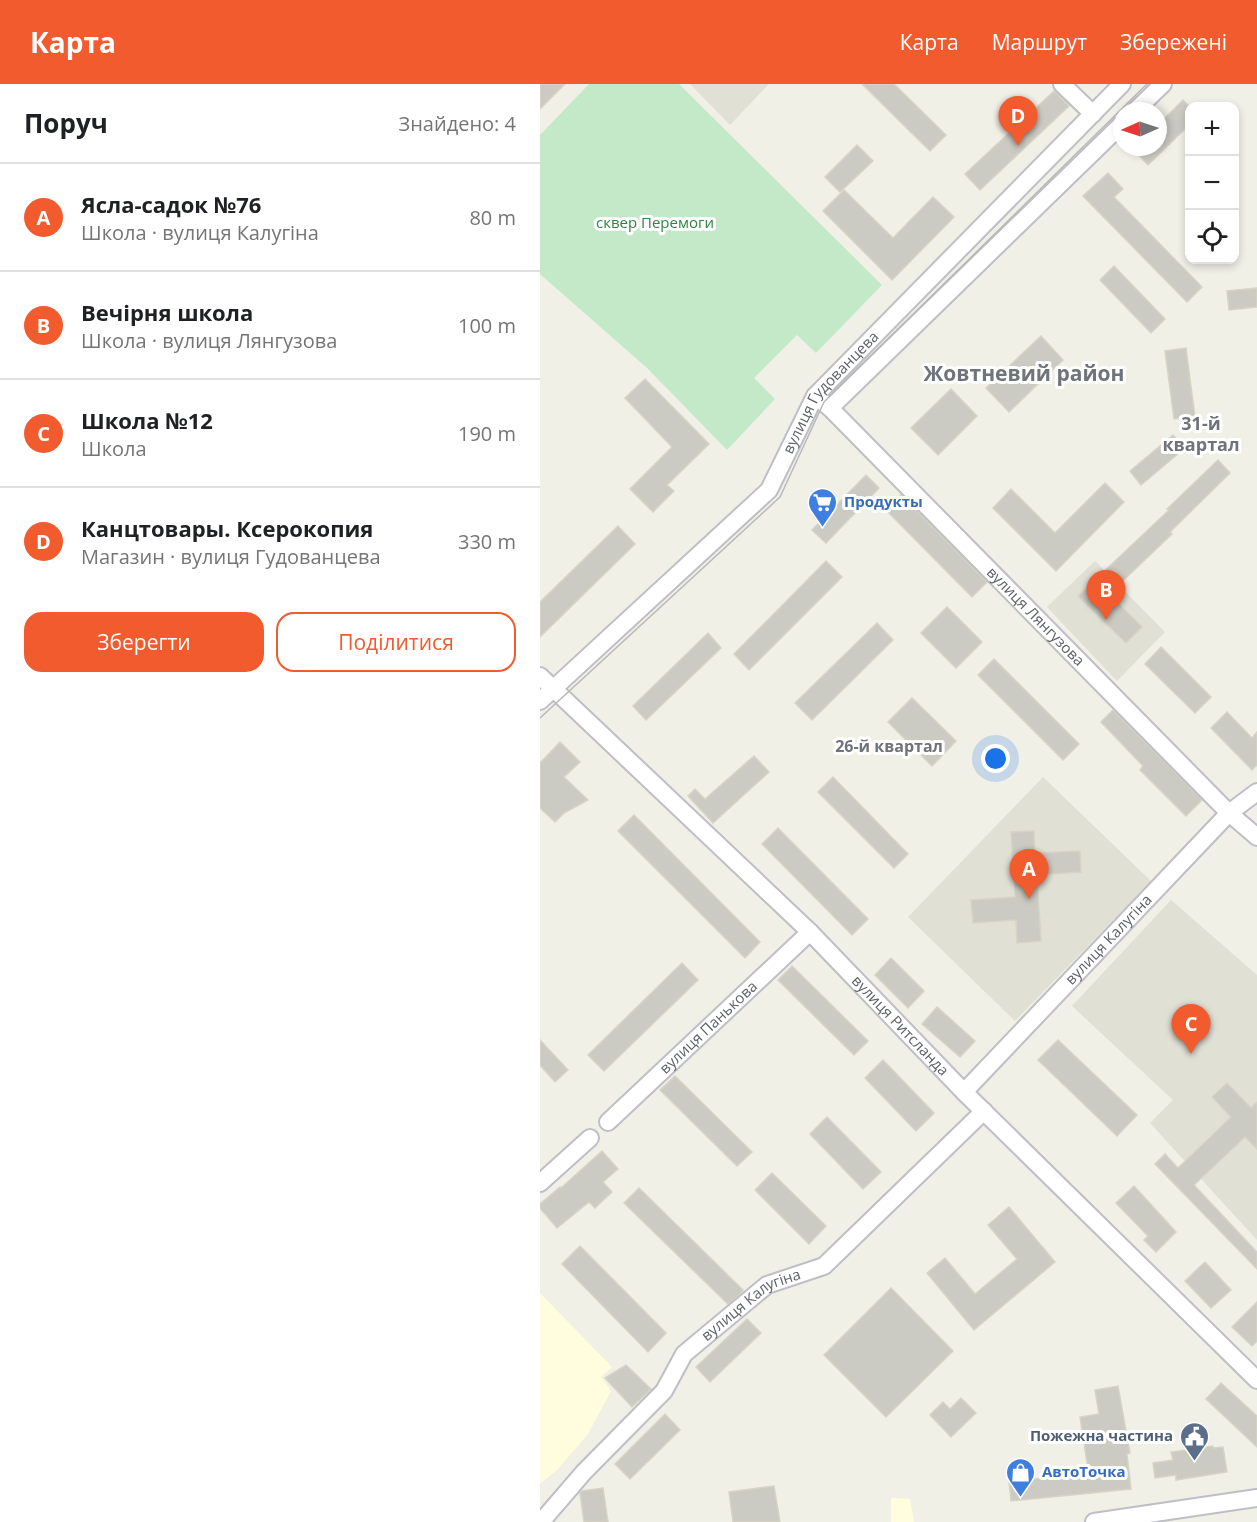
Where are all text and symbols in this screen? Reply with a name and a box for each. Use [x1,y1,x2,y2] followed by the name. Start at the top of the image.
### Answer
[30,23,116,61] text: Карта
[900,28,959,56] text: Карта
[992,28,1087,56] text: Маршрут
[1120,28,1227,56] text: Збережені
[998,97,1038,146] pin: D
[1113,102,1167,156] north arrow
[1185,102,1239,264] map controls
[1185,102,1239,156] button: +
[24,105,108,141] text: Поруч
[399,110,516,137] text: Знайдено: 4
[1185,156,1239,210] button: −
[81,189,261,219] text: Ясла-садок №76
[37,204,50,231] text: A
[469,204,516,231] text: 80 m
[1185,210,1239,264] button: locate
[596,212,714,232] park label: сквер Перемоги
[81,219,319,246] text: Школа · вулиця Калугіна
[81,297,253,327] text: Вечірня школа
[37,312,50,339] text: B
[458,312,516,339] text: 100 m
[777,326,882,457] street label: вулиця Гудованцева
[81,327,337,354] text: Школа · вулиця Лянгузова
[924,359,1124,387] district label: Жовтневий район
[81,405,213,435] text: Школа №12
[1162,411,1240,456] district label: 31-й квартал
[37,420,50,447] text: C
[458,420,516,447] text: 190 m
[81,435,147,462] text: Школа
[807,486,839,528] supermarket icon: Продукты
[844,491,923,511] place label: Продукты
[81,513,373,543] text: Канцтовары. Ксерокопия
[36,528,51,555] text: D
[458,528,516,555] text: 330 m
[81,543,381,570] text: Магазин · вулиця Гудованцева
[983,562,1089,670] street label: вулиця Лянгузова
[1086,570,1126,620] pin: B
[24,612,264,672] button: Зберегти
[276,612,516,672] button: Поділитися
[835,735,943,757] district label: 26-й квартал
[981,744,1010,773] your location
[1010,850,1048,899] pin: A
[1060,890,1156,989] street label: вулиця Калугіна
[848,970,954,1079] street label: вулиця Ритсланда
[655,976,761,1078] street label: вулиця Панькова
[1172,1004,1210,1054] pin: C
[696,1263,803,1345] street label: вулиця Калугіна
[1178,1420,1210,1462] public building icon: Пожежна частина
[1030,1425,1173,1445] place label: Пожежна частина
[1005,1456,1037,1498] shop icon: АвтоТочка
[1042,1461,1126,1481] place label: АвтоТочка

